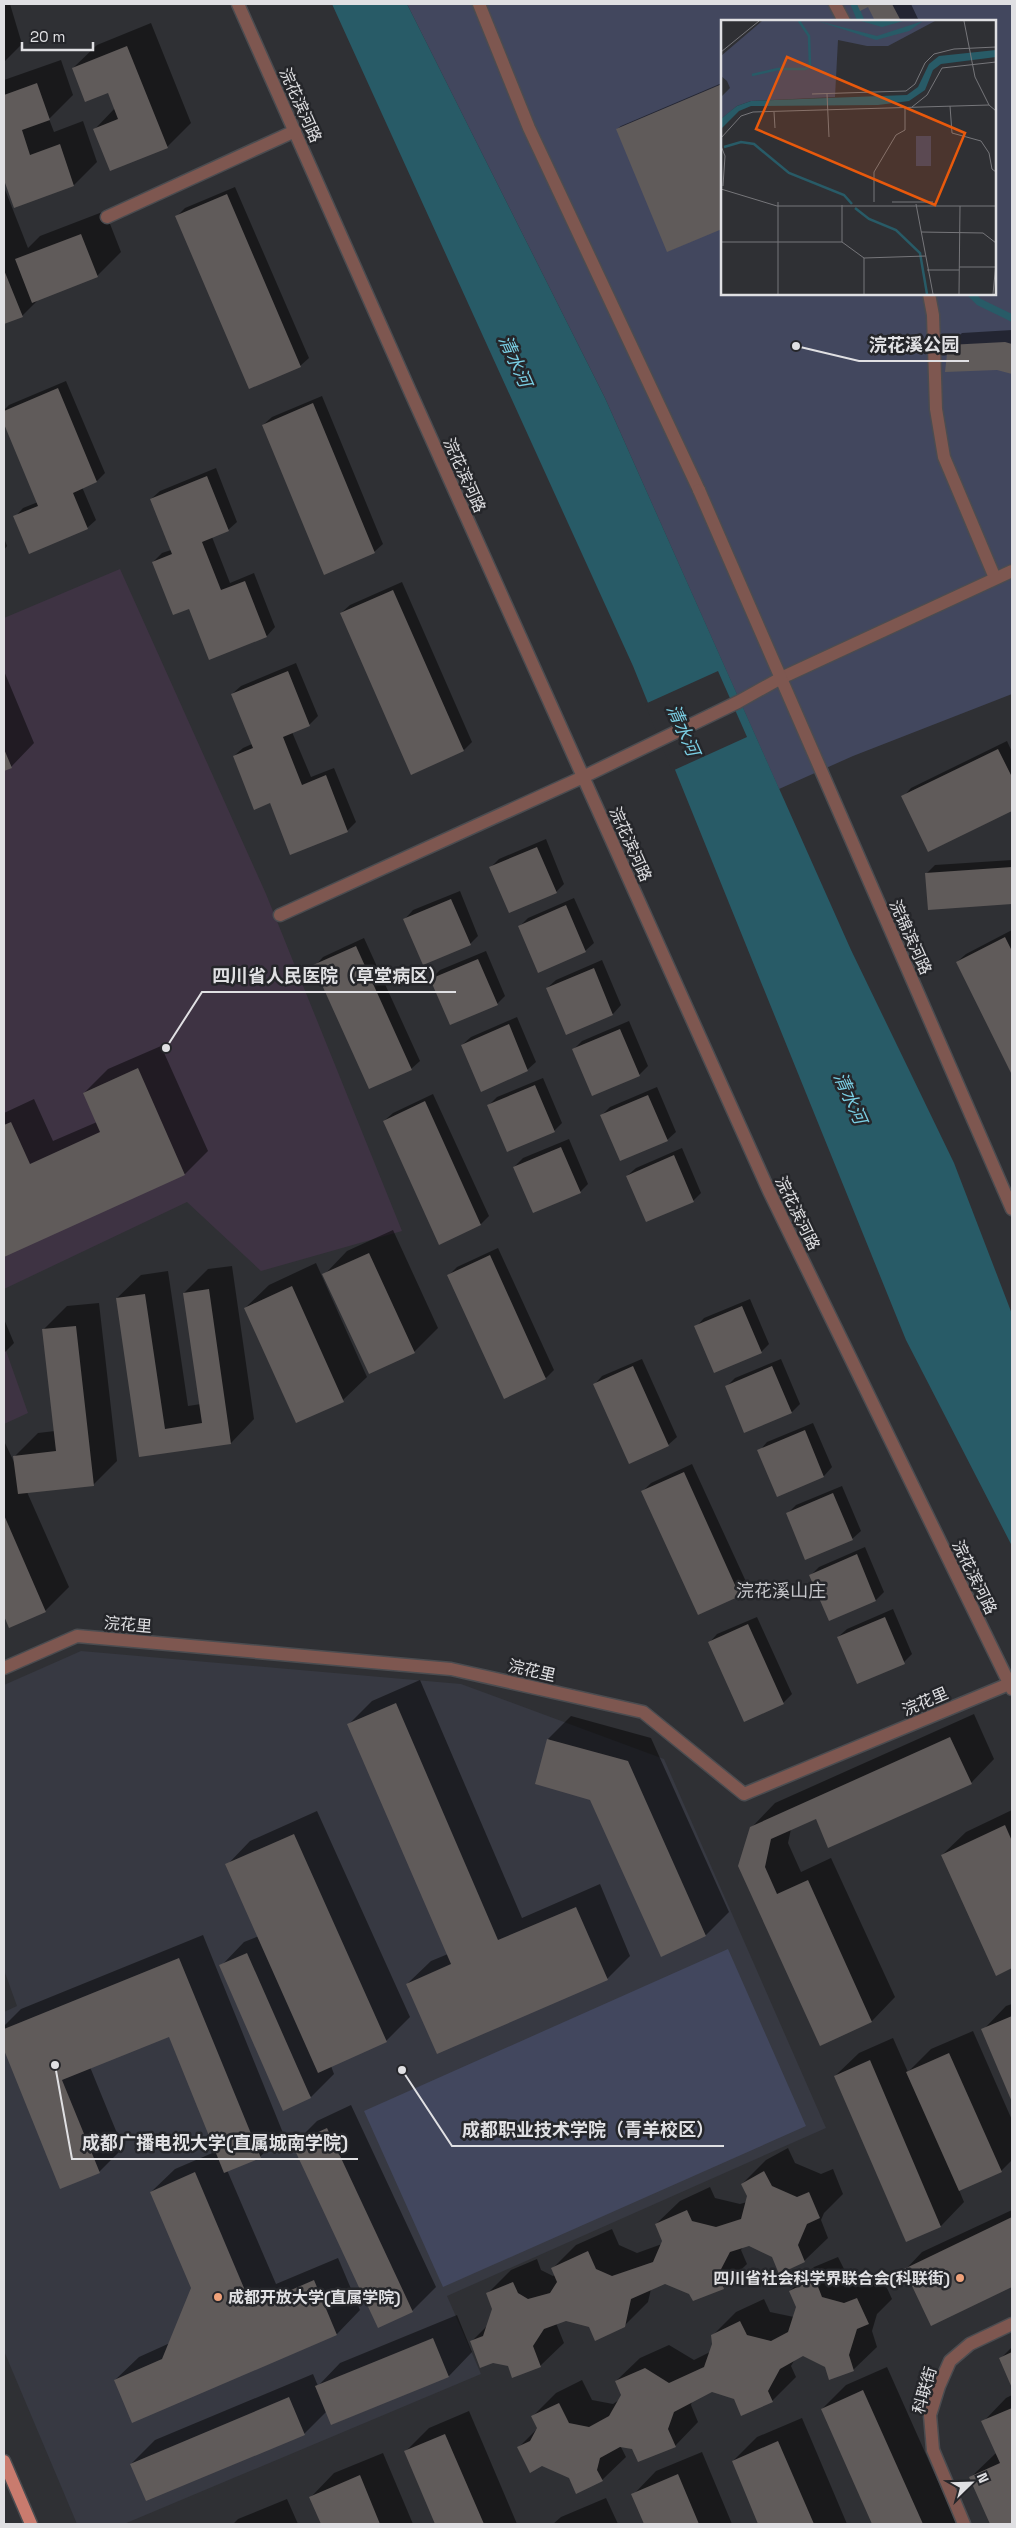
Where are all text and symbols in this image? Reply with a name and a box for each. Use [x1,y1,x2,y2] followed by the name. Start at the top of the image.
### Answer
[22,20,94,52] scale bar
[721,20,996,295] inset map
[30,27,65,46] text: 20 m
[275,64,326,146] street label: 浣花滨河路
[859,328,969,361] callout: 浣花溪公园
[494,331,538,393] water label: 清水河
[869,333,959,356] text: 浣花溪公园
[439,434,490,516] street label: 浣花滨河路
[662,700,706,762] water label: 清水河
[605,803,656,885] street label: 浣花滨河路
[885,896,936,978] street label: 浣锦滨河路
[202,959,456,992] callout: 四川省人民医院（草堂病区）
[212,964,446,987] text: 四川省人民医院（草堂病区）
[829,1068,873,1130] water label: 清水河
[771,1173,825,1254] street label: 浣花滨河路
[948,1537,1002,1618] street label: 浣花滨河路
[736,1579,826,1602] district label: 浣花溪山庄
[103,1612,153,1637] street label: 浣花里
[506,1655,558,1686] street label: 浣花里
[899,1682,951,1721] street label: 浣花里
[452,2113,724,2146] callout: 成都职业技术学院（青羊校区）
[462,2118,714,2141] text: 成都职业技术学院（青羊校区）
[72,2126,358,2159] callout: 成都广播电视大学(直属城南学院)
[82,2131,348,2154] text: 成都广播电视大学(直属城南学院)
[713,2268,950,2289] place label: 四川省社会科学界联合会(科联街)
[954,2272,966,2284] marker: 四川省社会科学界联合会(科联街)
[228,2287,401,2308] place label: 成都开放大学(直属学院)
[212,2291,224,2303] marker: 成都开放大学(直属学院)
[908,2364,941,2416] street label: 科联街
[946,2458,996,2508] north arrow
[973,2470,993,2486] text: N

